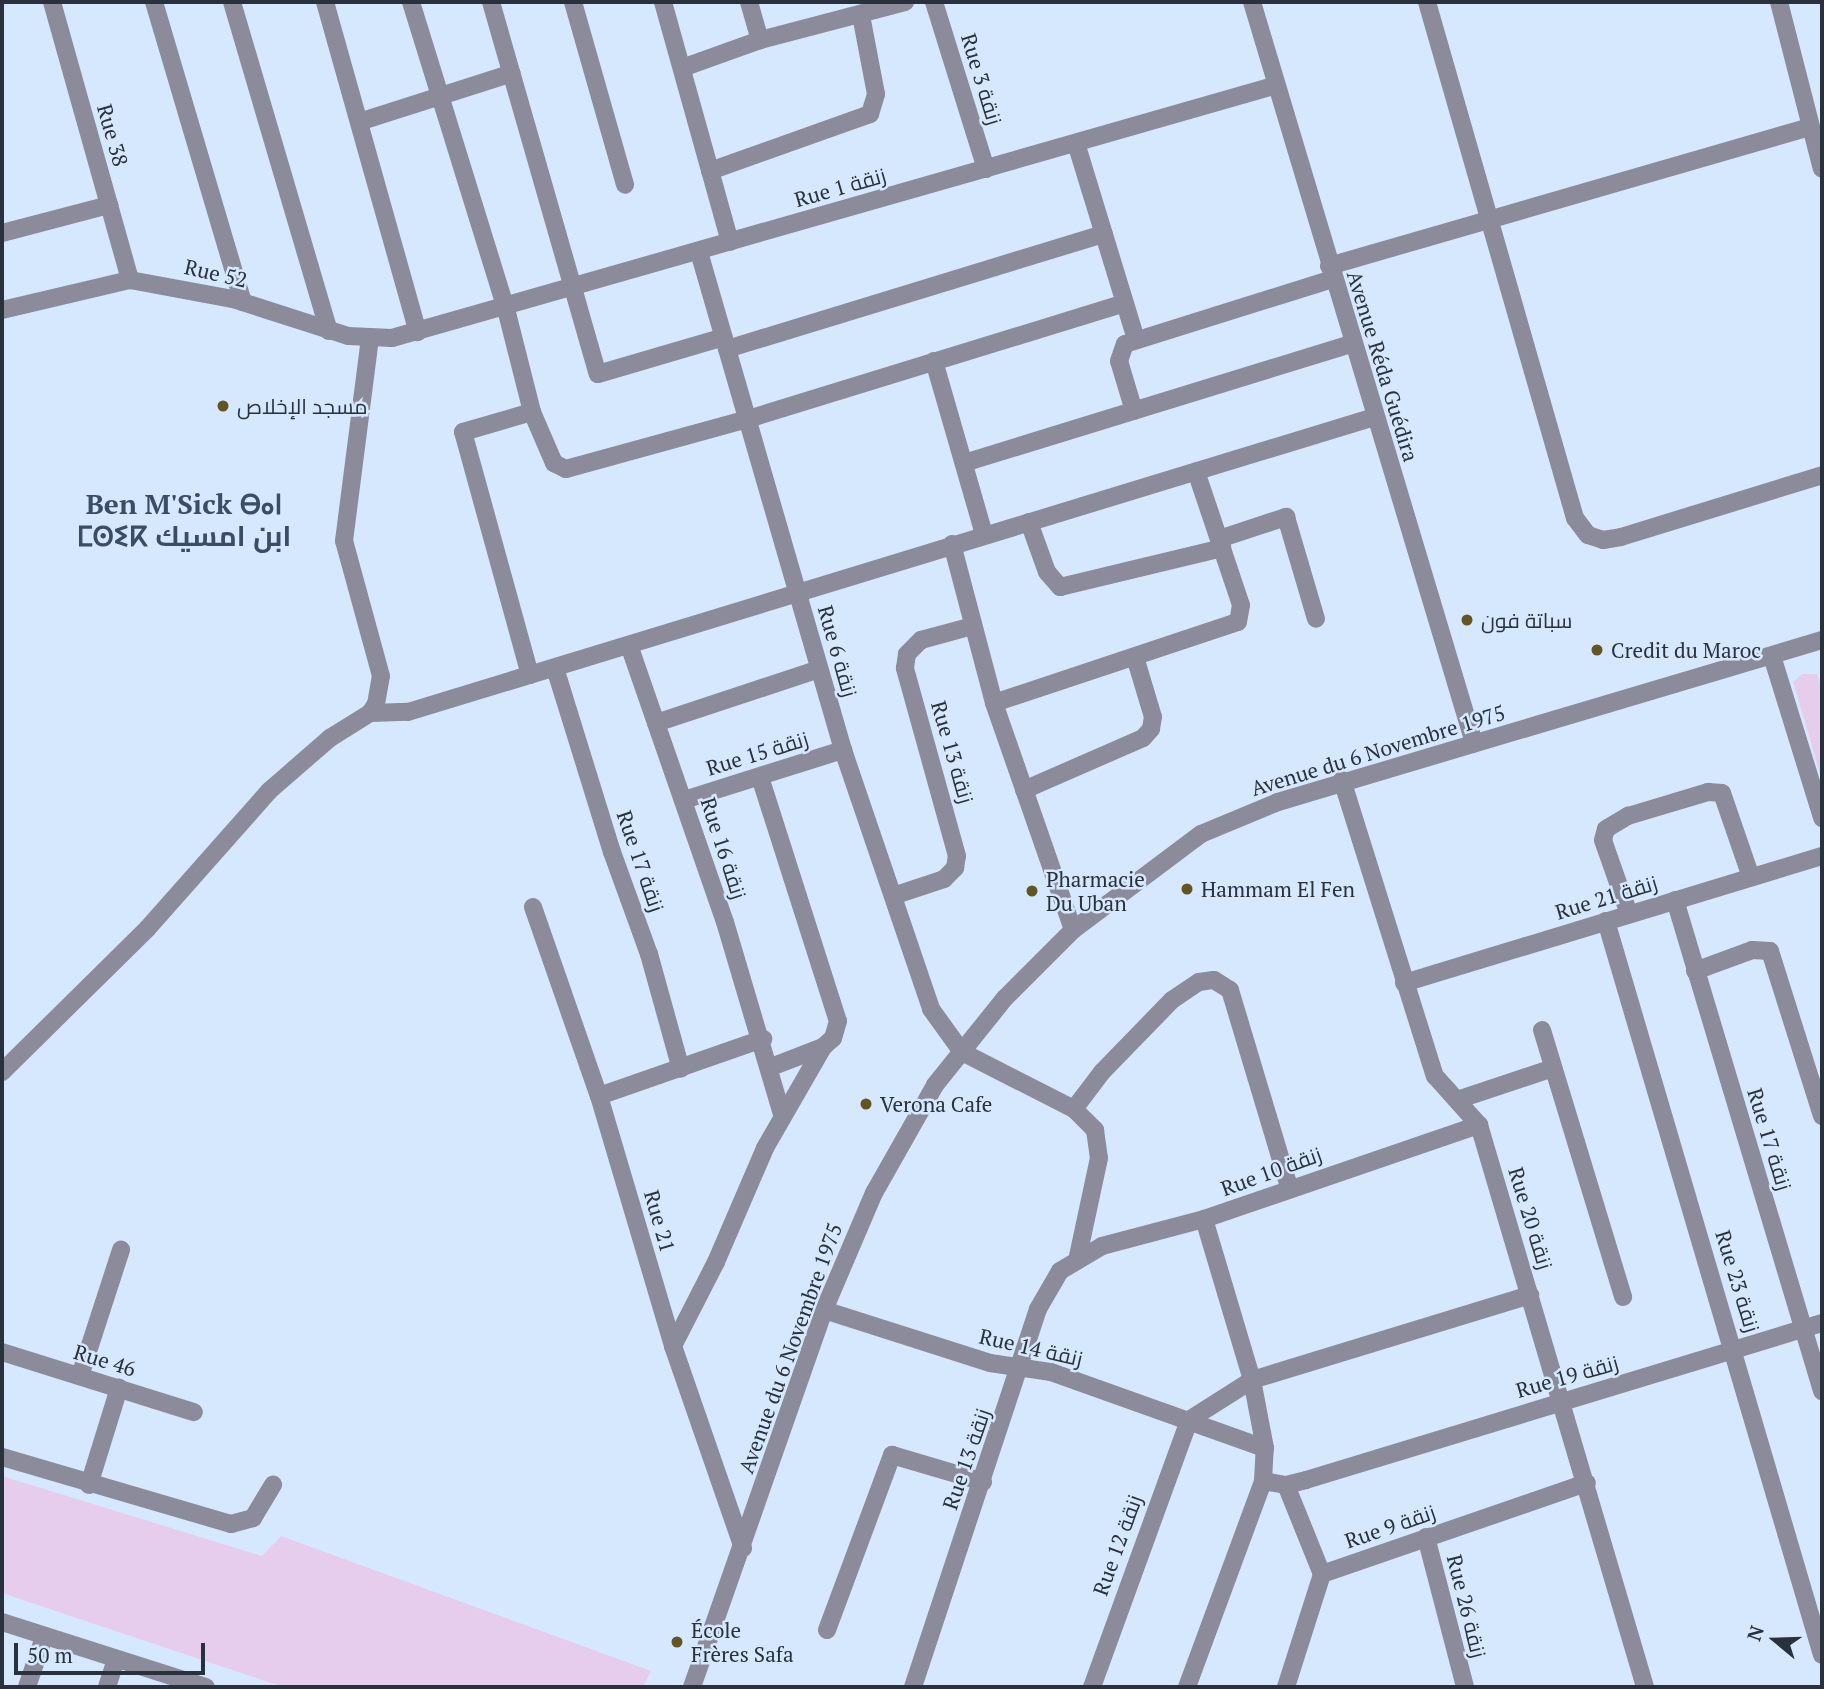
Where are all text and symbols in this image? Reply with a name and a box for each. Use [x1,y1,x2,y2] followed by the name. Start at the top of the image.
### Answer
[956,30,1008,128] street label: Rue 3 زنقة
[92,101,134,169] street label: Rue 38
[791,162,889,212] street label: Rue 1 زنقة
[182,254,250,292] street label: Rue 52
[1342,267,1424,465] street label: Avenue Réda Guédira
[237,393,367,419] place label: مسجد الإخلاص
[215,398,231,414] marker: مسجد الإخلاص
[77,487,291,553] district label: Ben M'Sick ⴱⴰⵏ ⵎⵙⵉⴽ ابن امسيك
[813,602,863,700] street label: Rue 6 زنقة
[1481,607,1572,633] place label: سباتة فون
[1459,612,1475,628] marker: سباتة فون
[1611,637,1761,663] place label: Credit du Maroc
[1589,642,1605,658] marker: Credit du Maroc
[926,698,980,806] street label: Rue 13 زنقة
[1248,699,1508,801] street label: Avenue du 6 Novembre 1975
[703,726,811,780] street label: Rue 15 زنقة
[696,794,752,902] street label: Rue 16 زنقة
[612,807,670,915] street label: Rue 17 زنقة
[1046,866,1145,916] place label: Pharmacie Du Uban
[1552,870,1660,924] street label: Rue 21 زنقة
[1201,876,1355,902] place label: Hammam El Fen
[1179,881,1195,897] marker: Hammam El Fen
[1024,883,1040,899] marker: Pharmacie Du Uban
[1743,1085,1797,1193] street label: Rue 17 زنقة
[880,1091,992,1117] place label: Verona Cafe
[858,1096,874,1112] marker: Verona Cafe
[1217,1141,1325,1201] street label: Rue 10 زنقة
[1504,1164,1558,1272] street label: Rue 20 زنقة
[639,1187,681,1255] street label: Rue 21
[733,1219,847,1477] street label: Avenue du 6 Novembre 1975
[1711,1227,1765,1335] street label: Rue 23 زنقة
[977,1323,1085,1371] street label: Rue 14 زنقة
[71,1339,139,1381] street label: Rue 46
[1513,1349,1621,1403] street label: Rue 19 زنقة
[937,1405,995,1513] street label: Rue 13 زنقة
[1087,1491,1147,1599] street label: Rue 12 زنقة
[1341,1499,1439,1553] street label: Rue 9 زنقة
[1442,1552,1492,1660] street label: Rue 26 زنقة
[1740,1605,1810,1675] north arrow
[691,1617,794,1667] place label: École Frères Safa
[1741,1622,1769,1644] text: N
[18,1630,208,1674] scale bar
[669,1634,685,1650] marker: École Frères Safa
[27,1641,73,1669] text: 50 m

